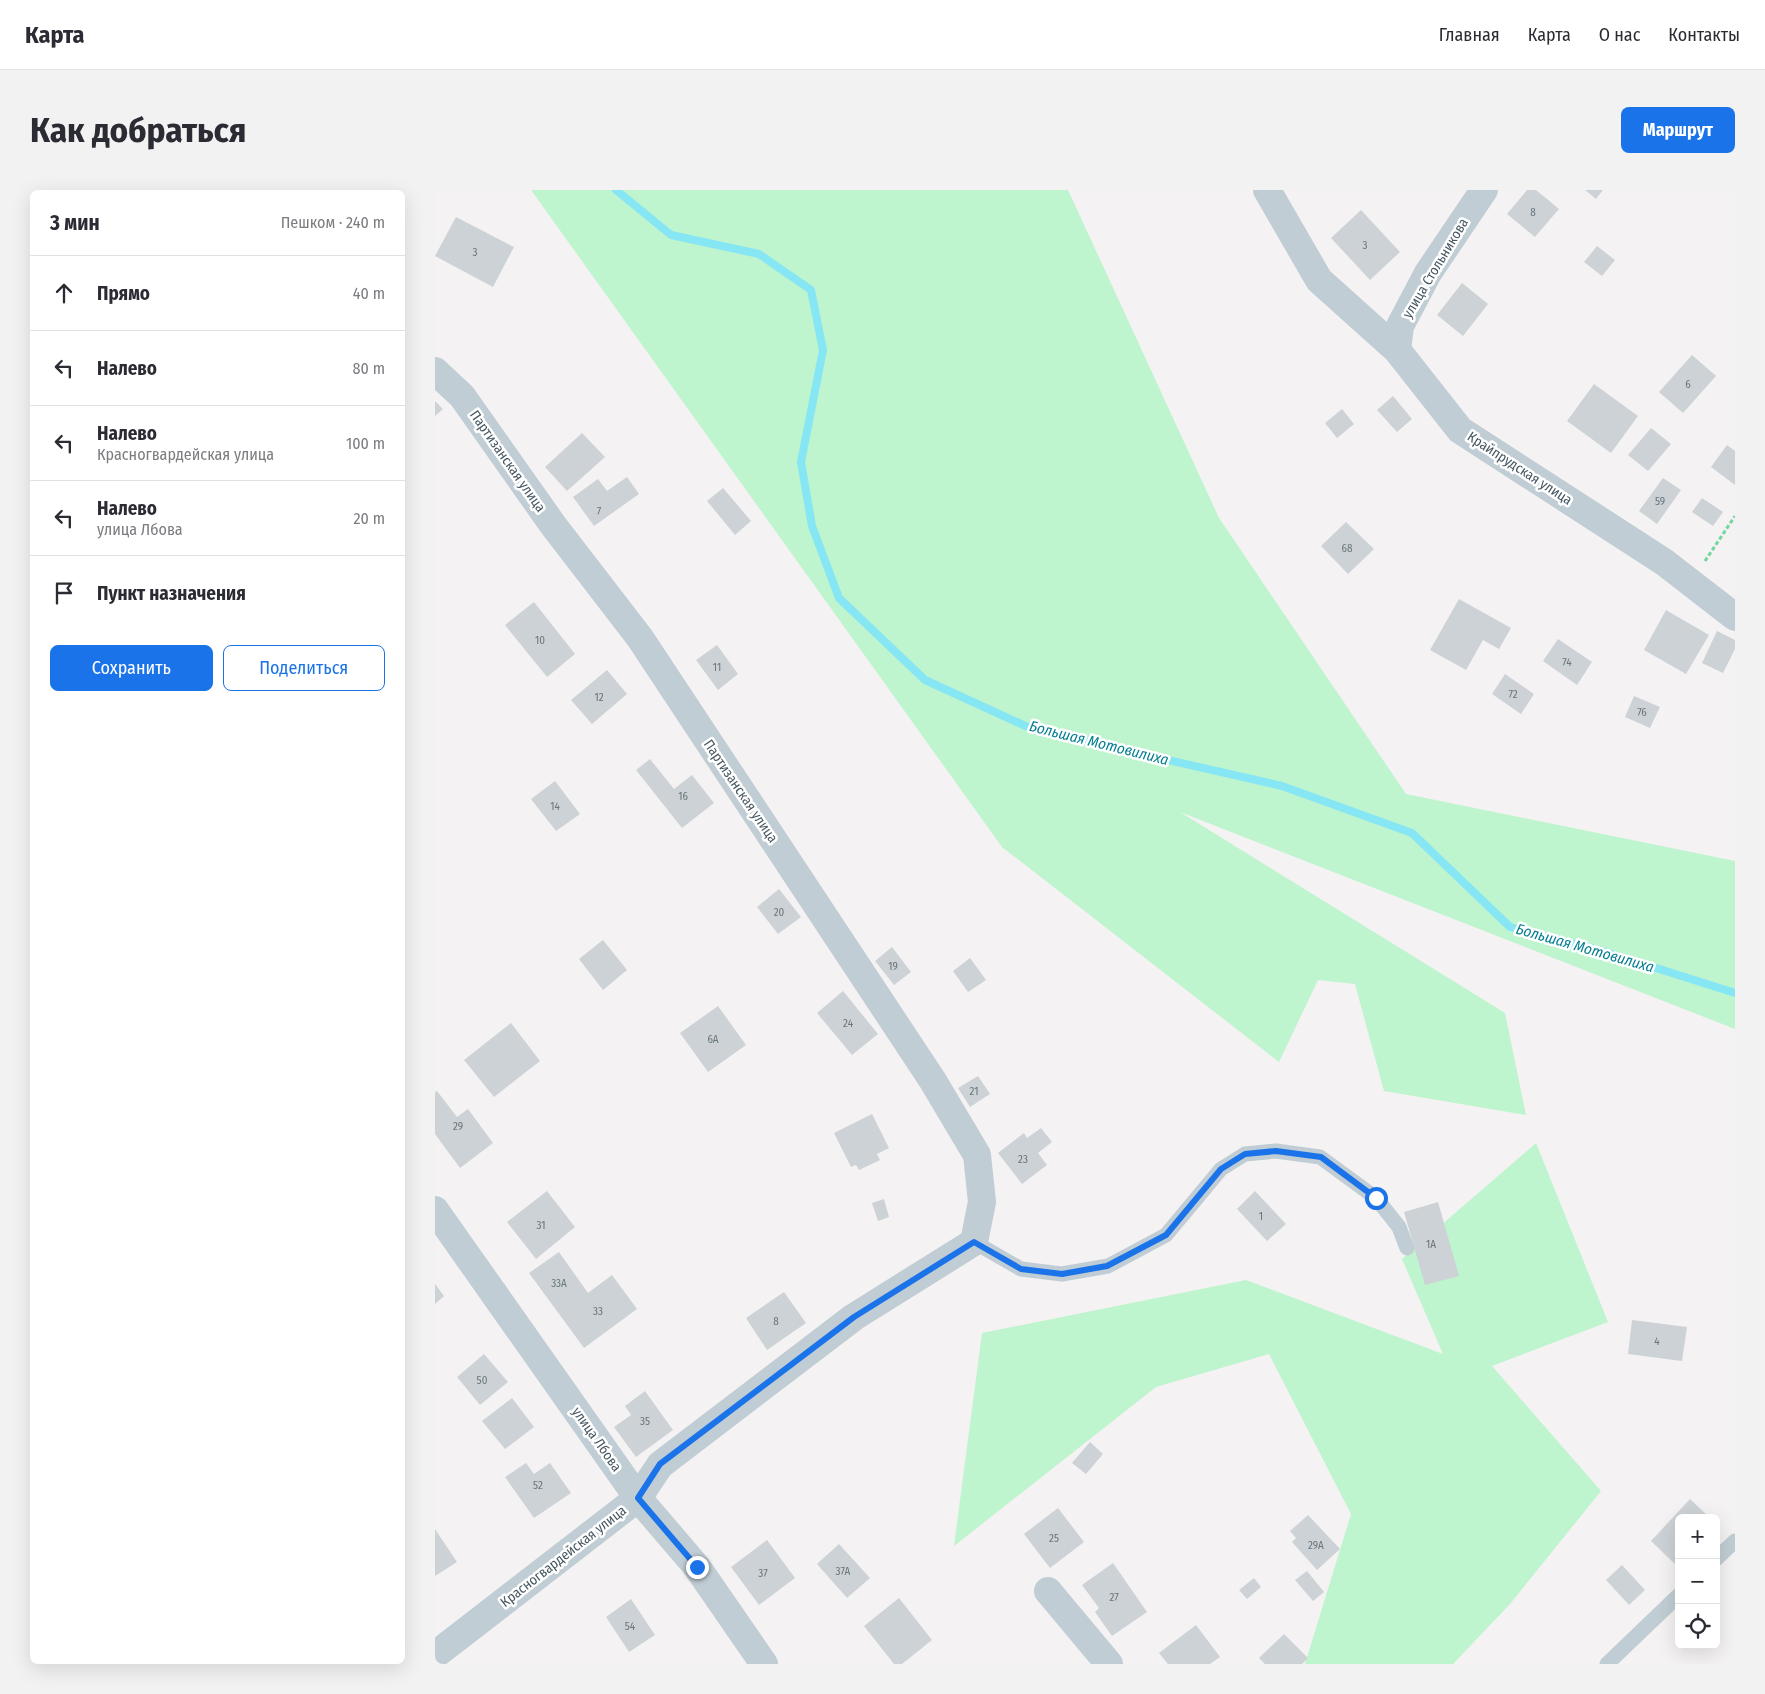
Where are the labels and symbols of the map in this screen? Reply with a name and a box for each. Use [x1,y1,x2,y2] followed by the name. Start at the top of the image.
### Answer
[1530,206,1536,219] house number: 8
[1399,215,1472,321] street label: улица Стольникова
[1363,239,1368,252] house number: 3
[473,246,478,259] house number: 3
[1685,378,1691,391] house number: 6
[466,407,549,516] street label: Партизанская улица
[1464,428,1575,509] street label: Крайпрудская улица
[1655,495,1665,508] house number: 59
[597,505,602,518] house number: 7
[1342,542,1353,555] house number: 68
[535,634,545,647] house number: 10
[1562,656,1572,669] house number: 74
[713,661,721,674] house number: 11
[1508,688,1518,701] house number: 72
[594,691,604,704] house number: 12
[1637,706,1647,719] house number: 76
[1028,717,1171,769] water label: Большая Мотовилиха
[700,737,781,846] street label: Партизанская улица
[678,790,688,803] house number: 16
[550,800,560,813] house number: 14
[774,906,785,919] house number: 20
[1514,920,1656,976] water label: Большая Мотовилиха
[888,960,898,973] house number: 19
[843,1017,854,1030] house number: 24
[707,1033,719,1046] house number: 6А
[970,1085,978,1098] house number: 21
[453,1120,463,1133] house number: 29
[1018,1153,1028,1166] house number: 23
[1365,1187,1388,1210] route start
[1259,1210,1263,1223] house number: 1
[537,1219,546,1232] house number: 31
[1426,1238,1436,1251] house number: 1А
[551,1277,567,1290] house number: 33А
[593,1305,603,1318] house number: 33
[773,1315,779,1328] house number: 8
[1654,1335,1660,1348] house number: 4
[477,1374,488,1387] house number: 50
[568,1404,625,1475] street label: улица Лбова
[640,1415,650,1428] house number: 35
[533,1479,543,1492] house number: 52
[497,1502,630,1611] street label: Красногвардейская улица
[1049,1532,1059,1545] house number: 25
[1308,1539,1324,1552] house number: 29А
[686,1556,709,1579] route end
[836,1565,851,1578] house number: 37А
[758,1567,768,1580] house number: 37
[1109,1591,1119,1604] house number: 27
[625,1620,636,1633] house number: 54

